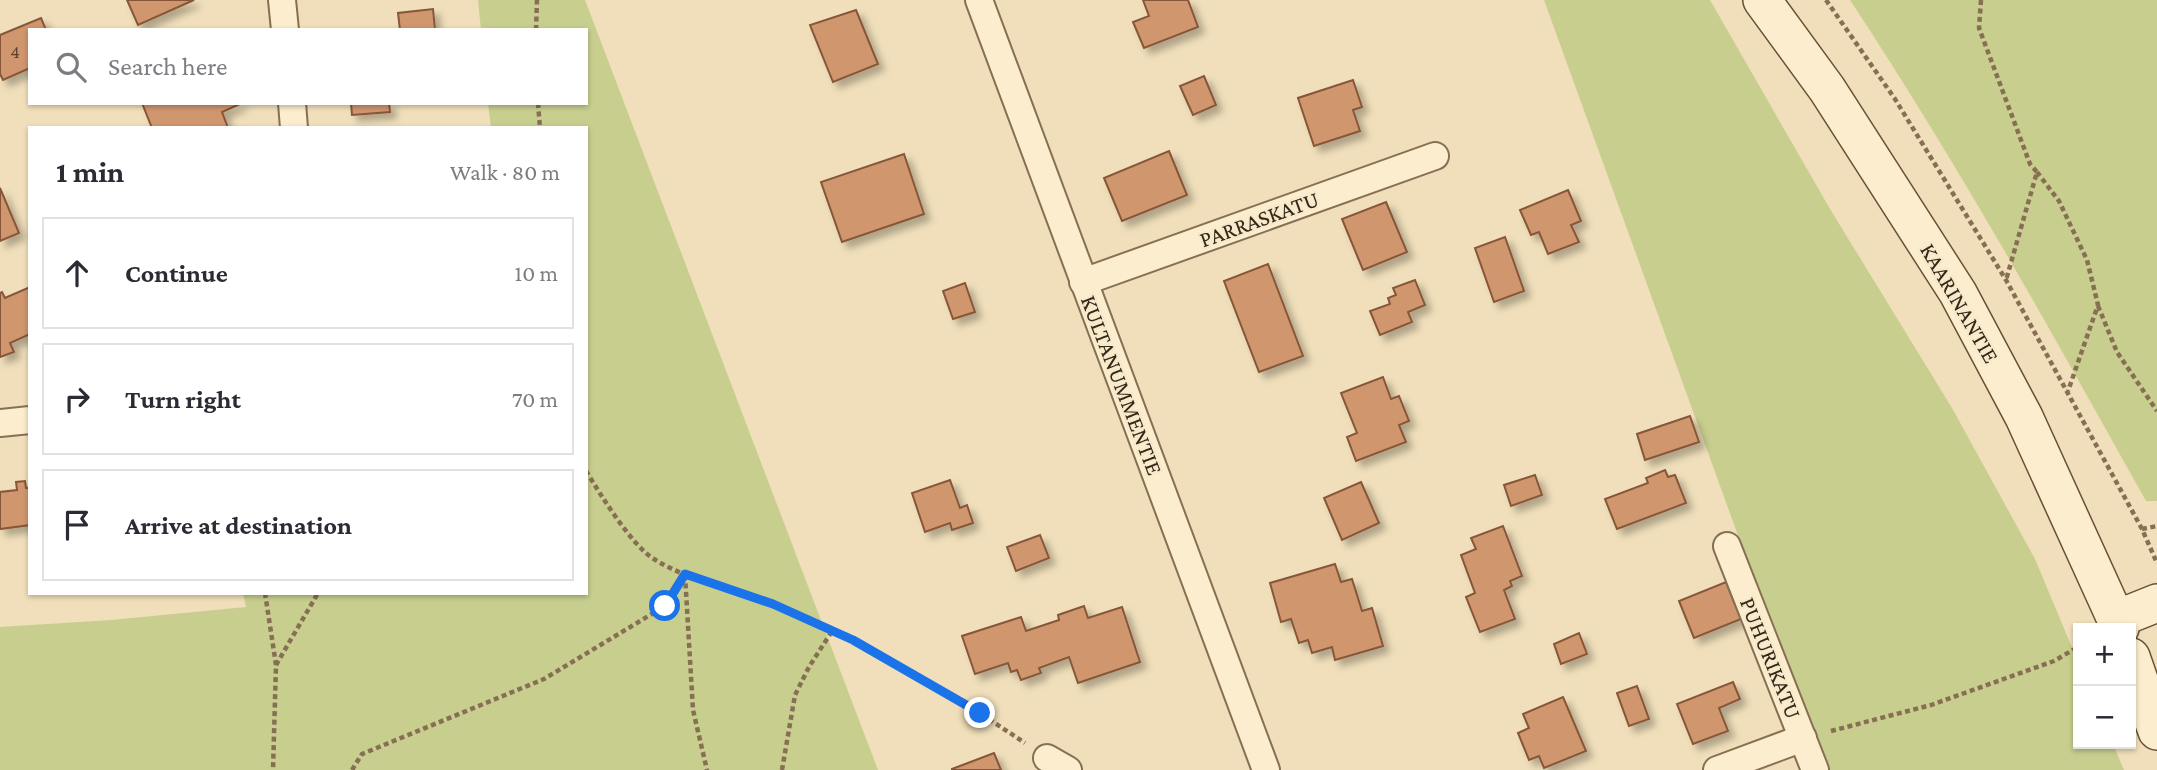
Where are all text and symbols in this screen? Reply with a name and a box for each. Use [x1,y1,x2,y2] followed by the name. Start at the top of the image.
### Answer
[28,28,588,105] search box
[10,41,20,62] house number: 4
[52,48,90,86] icon: search
[108,52,227,81] text: Search here
[56,155,124,188] text: 1 min
[450,159,560,185] text: Walk · 80 m
[1196,185,1322,253] street label: PARRASKATU
[1915,239,2005,367] street label: KAARINANTIE
[58,254,96,292] icon: ahead
[125,259,228,288] text: Continue
[515,260,558,286] text: 10 m
[1076,291,1168,479] street label: KULTANUMMENTIE
[58,380,96,418] icon: right
[125,385,241,414] text: Turn right
[512,386,558,412] text: 70 m
[58,506,96,544] icon: arrive
[125,511,352,540] text: Arrive at destination
[649,590,680,621] route start
[1735,593,1807,723] street label: PUHURIKATU
[2073,623,2136,749] map controls
[2073,623,2136,686] button: +
[2073,686,2136,749] button: −
[964,697,995,728] route end

